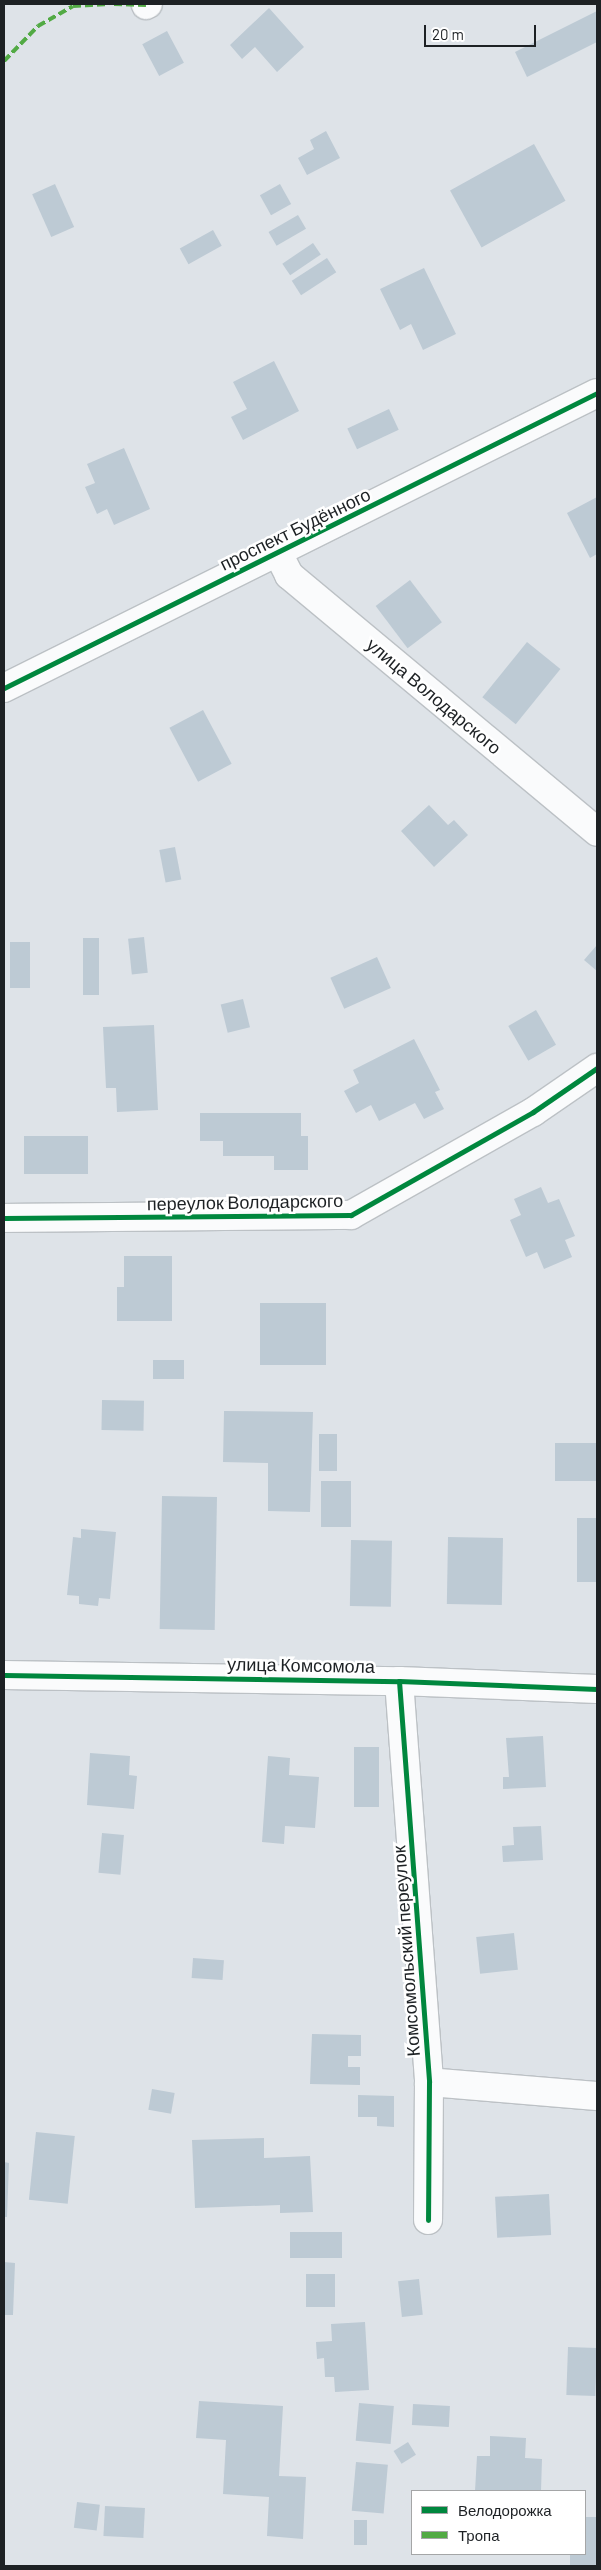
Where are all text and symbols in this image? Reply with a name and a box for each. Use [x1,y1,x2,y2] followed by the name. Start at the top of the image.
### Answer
[426,15,538,47] scale bar
[432,25,464,43] text: 20 m
[216,483,374,575] street label: проспект Будённого
[362,633,506,759] street label: улица Володарского
[147,1189,343,1215] street label: переулок Володарского
[227,1653,375,1677] street label: улица Комсомола
[388,1845,424,2057] street label: Комсомольский переулок
[411,2490,586,2555] legend
[458,2501,552,2519] text: Велодорожка
[458,2526,499,2544] text: Тропа

